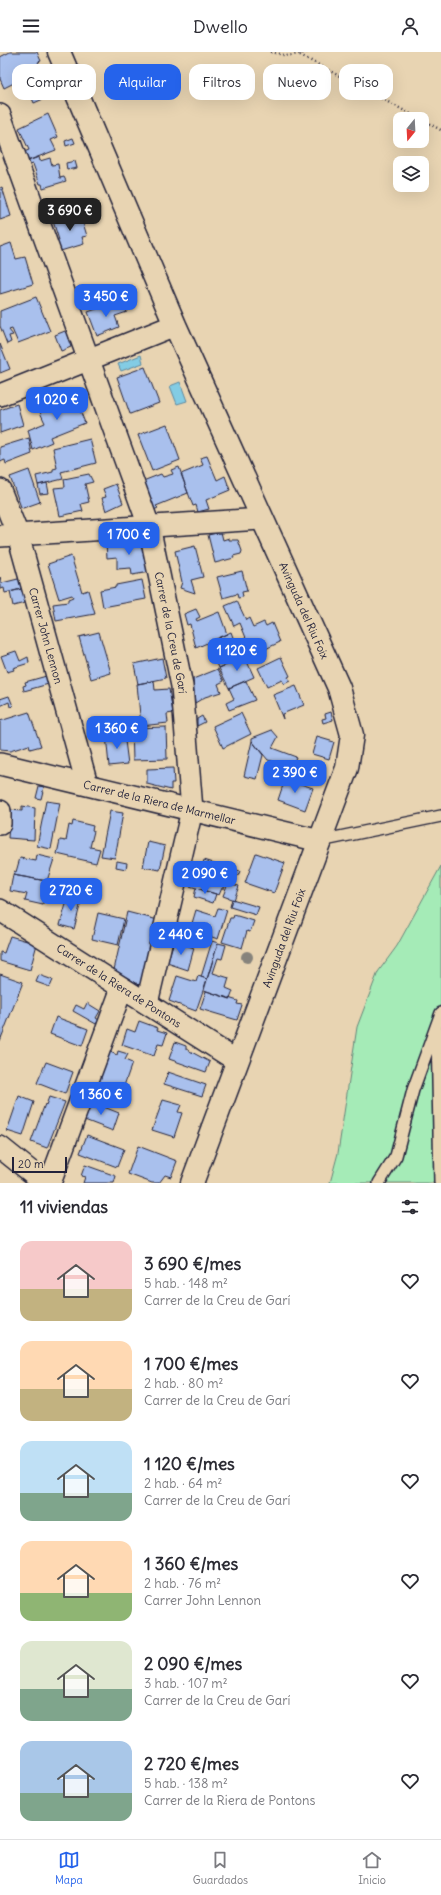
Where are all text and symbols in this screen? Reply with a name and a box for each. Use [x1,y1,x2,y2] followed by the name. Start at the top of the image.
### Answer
[20,15,42,37] icon: menu
[193,15,248,38] text: Dwello
[399,15,421,37] icon: person
[12,64,96,100] chip: Comprar
[104,64,181,100] chip: Alquilar
[189,64,255,100] chip: Filtros
[263,64,331,100] chip: Nuevo
[339,64,393,100] chip: Piso
[393,112,429,148] north arrow
[393,112,429,192] map controls
[393,156,429,192] button: layers
[33,198,107,232] pin: 3 690 €
[47,202,93,219] text: 3 690 €
[69,284,143,318] pin: 3 450 €
[83,288,129,305] text: 3 450 €
[20,387,94,421] pin: 1 020 €
[35,391,79,408] text: 1 020 €
[92,522,166,556] pin: 1 700 €
[107,526,151,543] text: 1 700 €
[276,560,332,662] street label: Avinguda del Riu Foix
[152,570,190,695] street label: Carrer de la Creu de Garí
[26,586,66,685] street label: Carrer John Lennon
[200,638,274,672] pin: 1 120 €
[217,642,257,659] text: 1 120 €
[80,716,154,750] pin: 1 360 €
[95,720,139,737] text: 1 360 €
[258,760,332,794] pin: 2 390 €
[272,764,318,781] text: 2 390 €
[82,777,237,828] street label: Carrer de la Riera de Marmellar
[168,861,242,895] pin: 2 090 €
[182,865,228,882] text: 2 090 €
[34,878,108,912] pin: 2 720 €
[49,882,93,899] text: 2 720 €
[260,886,309,990] street label: Avinguda del Riu Foix
[144,922,218,956] pin: 2 440 €
[158,926,204,943] text: 2 440 €
[54,941,184,1031] street label: Carrer de la Riera de Pontons
[64,1082,138,1116] pin: 1 360 €
[79,1086,123,1103] text: 1 360 €
[12,1155,67,1174] scale bar
[18,1157,44,1171] text: 20 m
[20,1196,108,1218] text: 11 viviendas
[399,1196,421,1218] icon: filters
[144,1253,241,1275] text: 3 690 €/mes
[52,1257,100,1305] icon: home
[399,1270,421,1292] icon: heart
[144,1275,228,1292] text: 5 hab. · 148 m²
[144,1292,290,1309] text: Carrer de la Creu de Garí
[144,1353,238,1375] text: 1 700 €/mes
[52,1357,100,1405] icon: home
[399,1370,421,1392] icon: heart
[144,1375,223,1392] text: 2 hab. · 80 m²
[144,1392,290,1409] text: Carrer de la Creu de Garí
[144,1453,235,1475] text: 1 120 €/mes
[52,1457,100,1505] icon: home
[399,1470,421,1492] icon: heart
[144,1475,222,1492] text: 2 hab. · 64 m²
[144,1492,290,1509] text: Carrer de la Creu de Garí
[144,1553,238,1575] text: 1 360 €/mes
[52,1557,100,1605] icon: home
[399,1570,421,1592] icon: heart
[144,1575,221,1592] text: 2 hab. · 76 m²
[144,1592,261,1609] text: Carrer John Lennon
[144,1653,242,1675] text: 2 090 €/mes
[52,1657,100,1705] icon: home
[399,1670,421,1692] icon: heart
[144,1675,228,1692] text: 3 hab. · 107 m²
[144,1692,290,1709] text: Carrer de la Creu de Garí
[144,1753,239,1775] text: 2 720 €/mes
[52,1757,100,1805] icon: home
[399,1770,421,1792] icon: heart
[144,1775,228,1792] text: 5 hab. · 138 m²
[144,1792,316,1809] text: Carrer de la Riera de Pontons
[55,1849,83,1887] tab: Mapa
[193,1849,248,1887] tab: Guardados
[358,1849,386,1887] tab: Inicio

